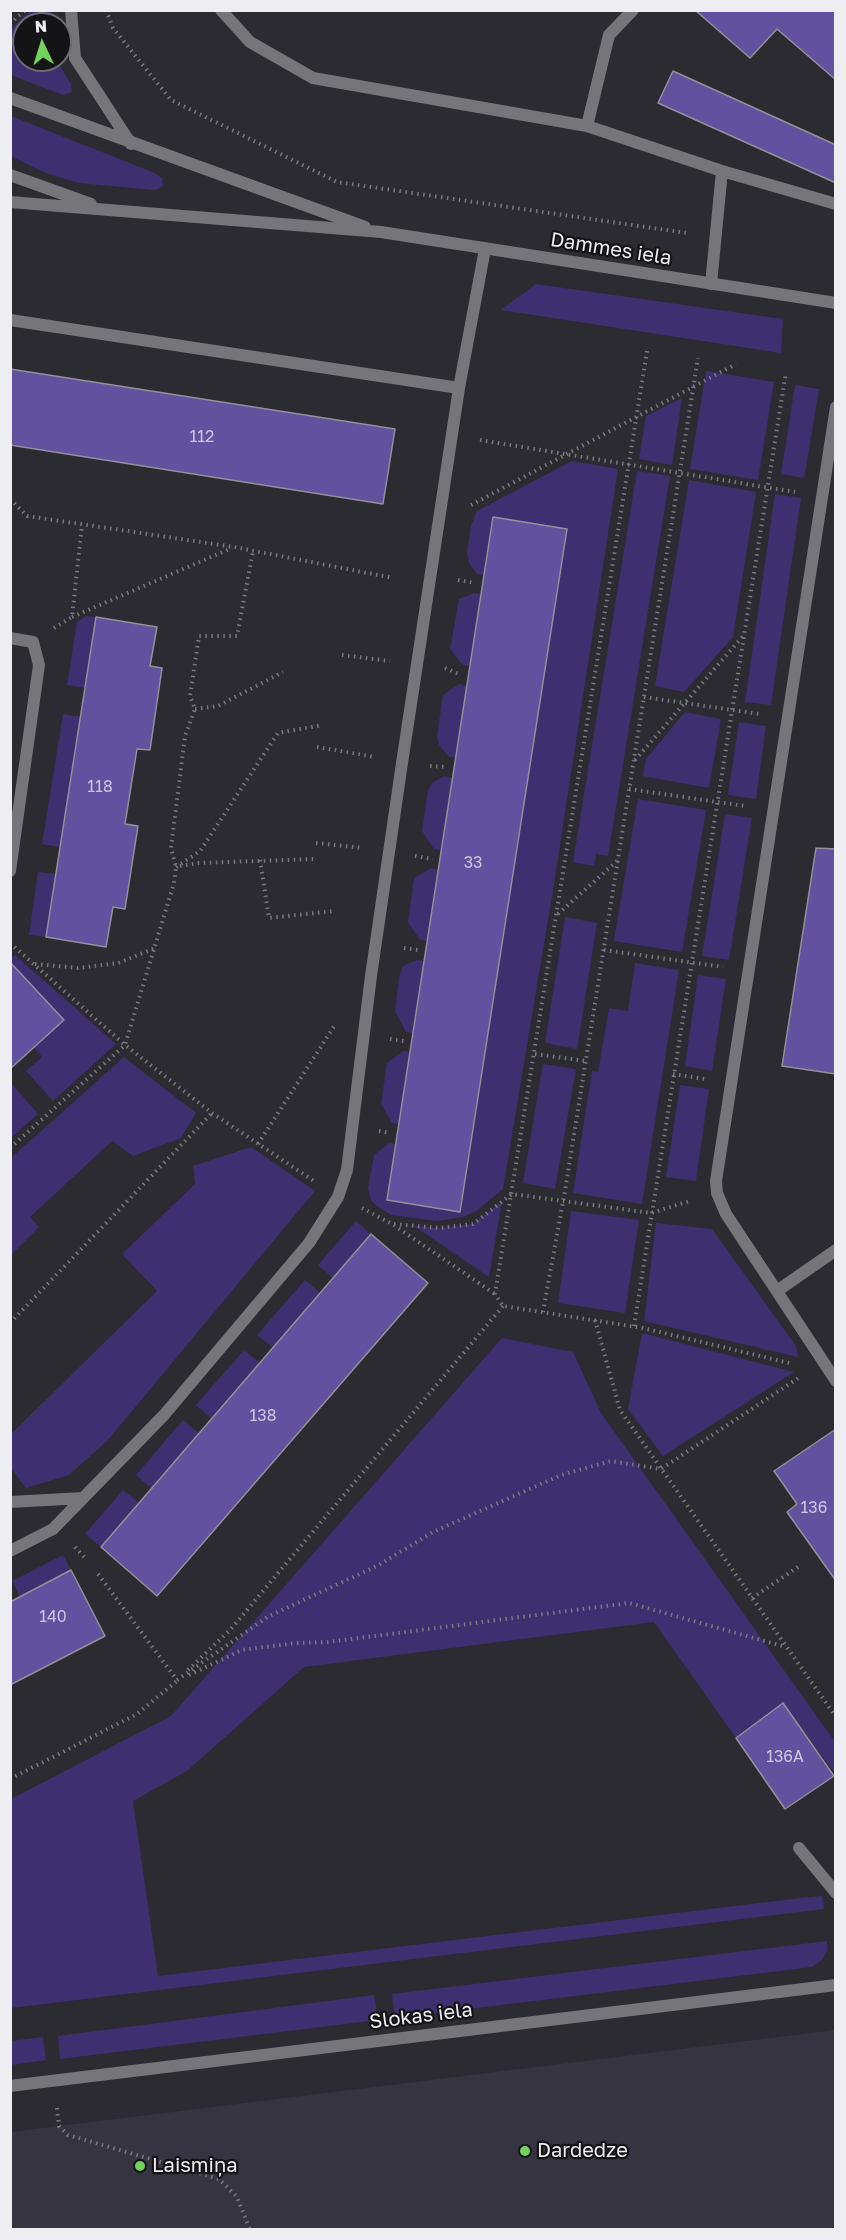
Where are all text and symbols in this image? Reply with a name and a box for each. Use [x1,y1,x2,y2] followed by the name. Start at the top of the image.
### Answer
[12,12,72,72] north arrow
[34,16,48,36] text: N
[549,228,673,270] street label: Dammes iela
[190,427,214,447] house number: 112
[87,777,113,797] house number: 118
[464,853,482,873] house number: 33
[250,1406,276,1426] house number: 138
[801,1498,827,1518] house number: 136
[39,1607,67,1627] house number: 140
[766,1747,804,1767] house number: 136A
[368,1998,474,2034] street label: Slokas iela
[537,2139,628,2163] place label: Dardedze
[518,2144,532,2158] marker: Dardedze
[152,2154,238,2178] place label: Laismiņa
[133,2159,147,2173] marker: Laismiņa

